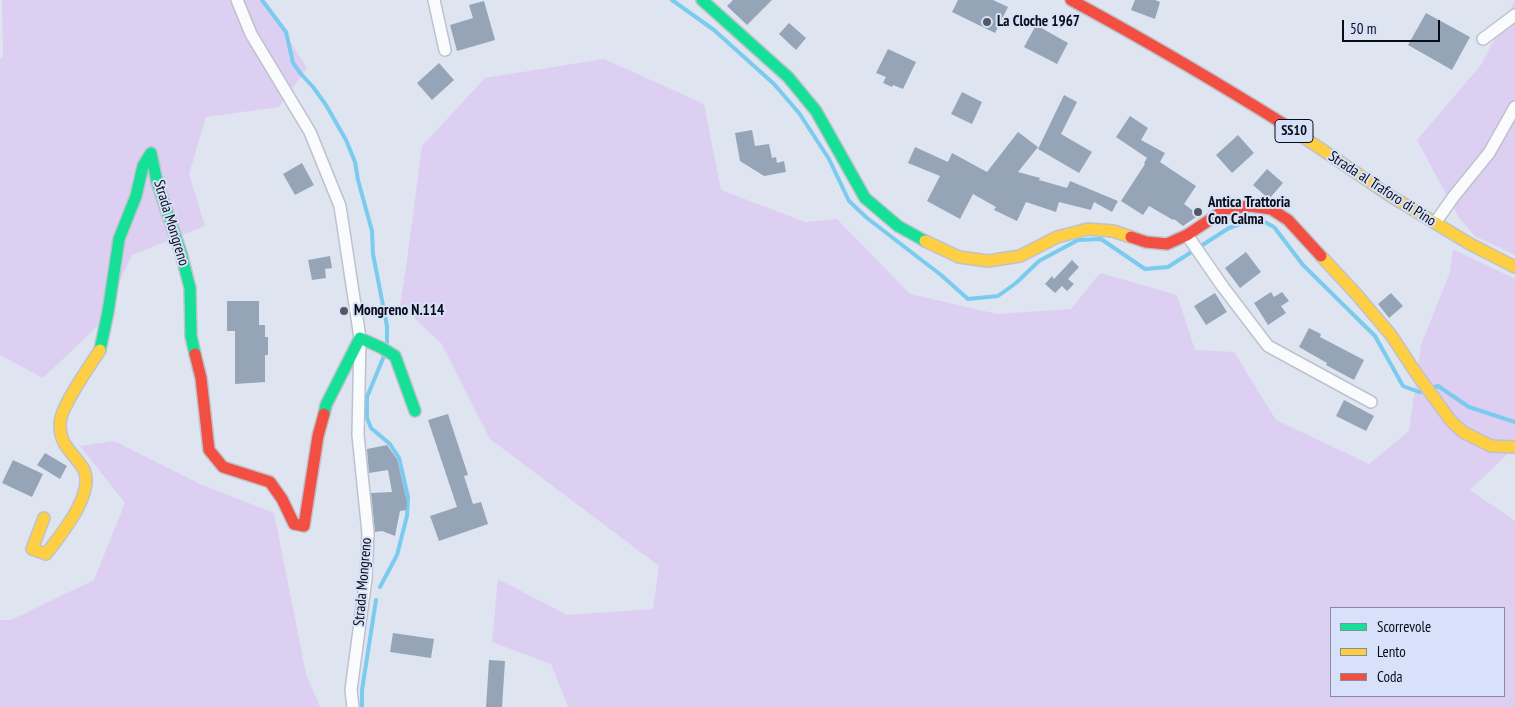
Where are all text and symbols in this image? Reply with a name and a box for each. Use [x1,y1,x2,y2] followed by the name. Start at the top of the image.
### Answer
[1345,10,1442,42] scale bar
[997,13,1080,31] place label: La Cloche 1967
[981,16,993,28] marker: La Cloche 1967
[1350,19,1376,38] text: 50 m
[1275,120,1313,142] road number: SS10
[1325,148,1439,230] street label: Strada al Traforo di Pino
[149,178,193,268] street label: Strada Mongreno
[1208,194,1290,229] place label: Antica Trattoria Con Calma
[1192,206,1204,218] marker: Antica Trattoria Con Calma
[354,302,444,320] place label: Mongreno N.114
[338,305,350,317] marker: Mongreno N.114
[350,537,376,627] street label: Strada Mongreno
[1330,607,1505,697] legend
[1377,617,1431,636] text: Scorrevole
[1377,642,1406,661] text: Lento
[1377,667,1402,686] text: Coda

